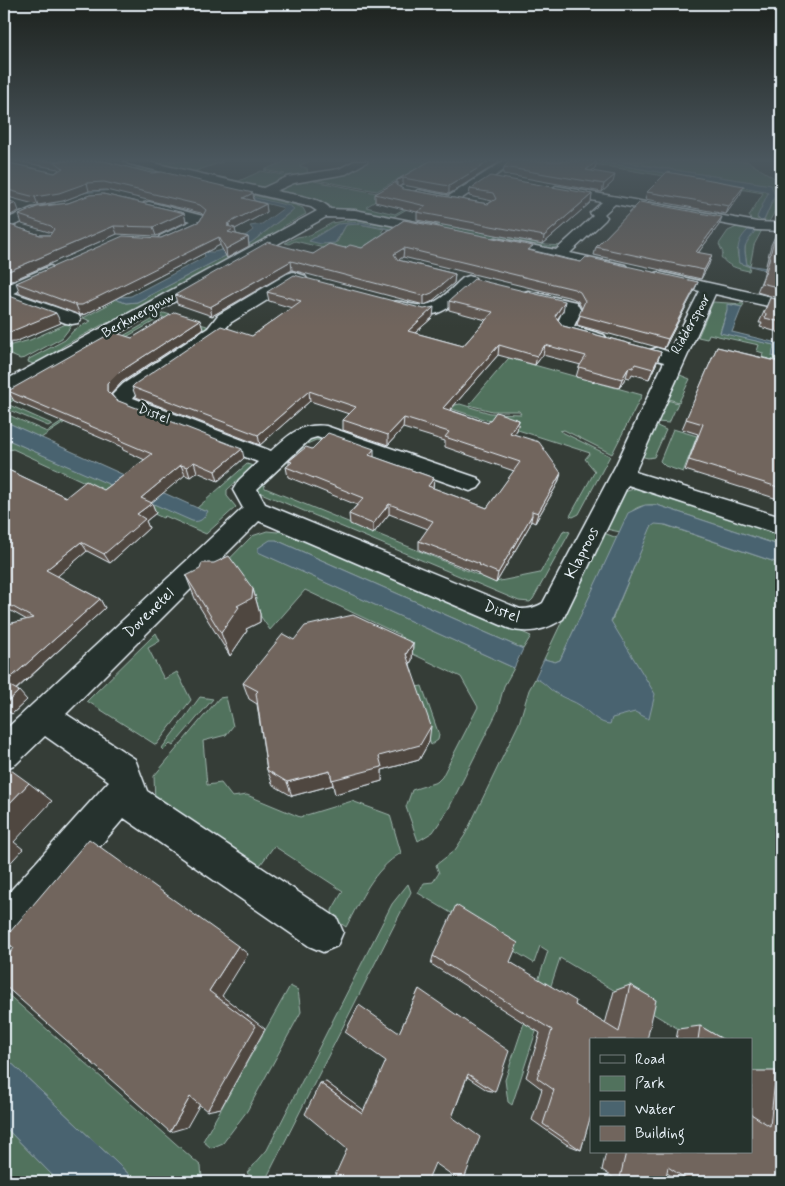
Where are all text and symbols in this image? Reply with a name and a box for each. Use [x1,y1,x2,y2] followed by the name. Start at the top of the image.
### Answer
[99,288,178,343] street label: Berkmergouw
[667,290,715,357] street label: Ridderspoor
[135,400,173,428] street label: Distel
[560,523,604,583] street label: Klaproos
[119,584,179,642] street label: Dovenetel
[481,596,523,628] street label: Distel
[590,1038,752,1154] legend
[635,1050,665,1070] text: Road
[635,1074,665,1094] text: Park
[635,1100,675,1120] text: Water
[635,1124,685,1145] text: Building

